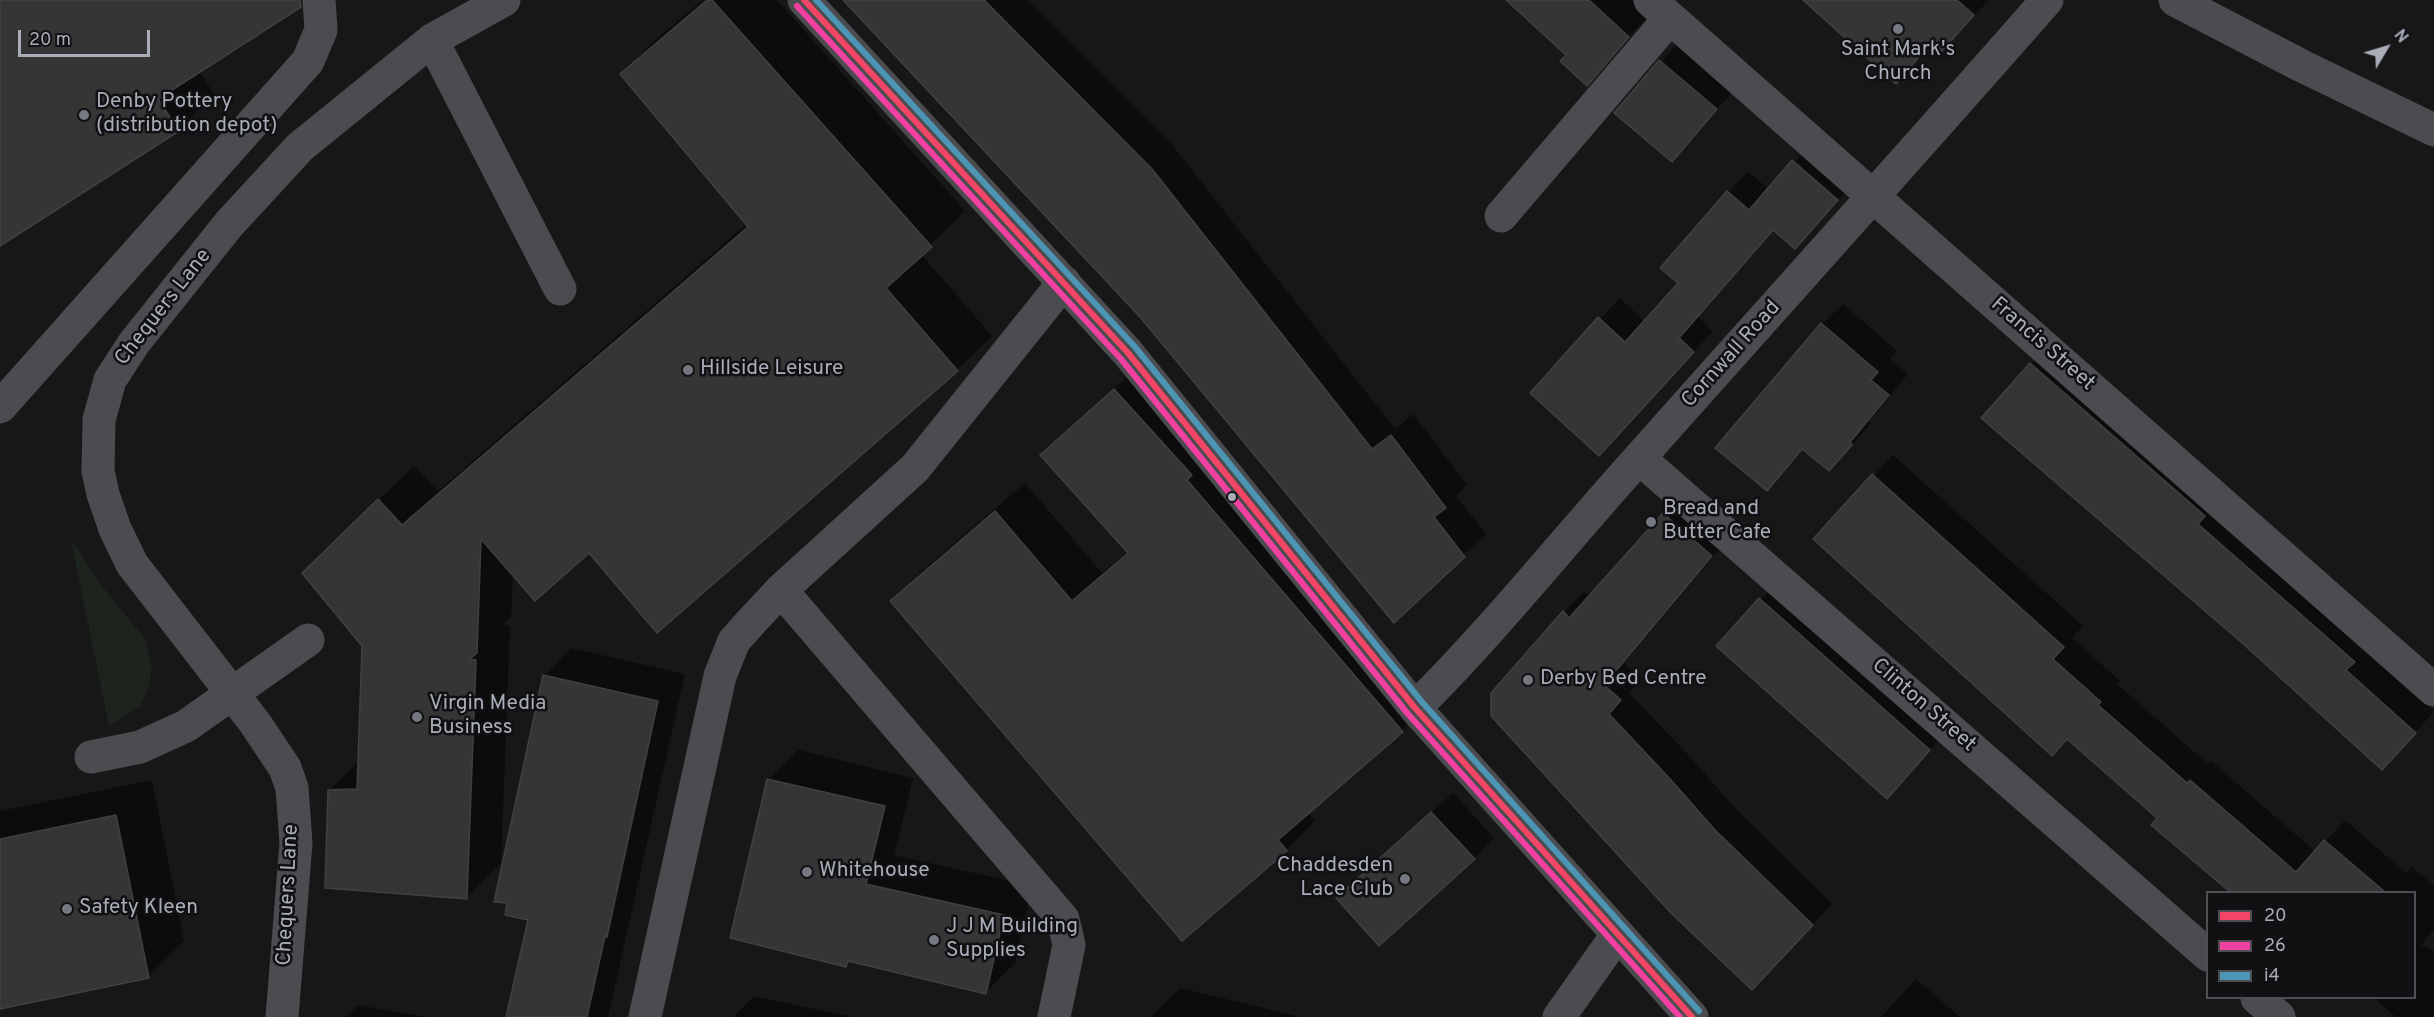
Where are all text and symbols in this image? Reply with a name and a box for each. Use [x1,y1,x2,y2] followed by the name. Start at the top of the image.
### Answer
[21,18,153,56] scale bar
[2356,18,2416,78] north arrow
[1891,22,1905,36] marker: Saint Mark's Church
[2389,26,2412,48] text: N
[29,29,71,52] text: 20 m
[1841,38,1955,88] place label: Saint Mark's Church
[96,90,277,140] place label: Denby Pottery (distribution depot)
[77,108,91,122] marker: Denby Pottery (distribution depot)
[110,244,218,372] street label: Chequers Lane
[1985,293,2099,397] street label: Francis Street
[1677,296,1787,414] street label: Cornwall Road
[700,357,843,383] place label: Hillside Leisure
[681,363,695,377] marker: Hillside Leisure
[1226,491,1238,503] unlabelled marker
[1663,497,1771,547] place label: Bread and Butter Cafe
[1644,515,1658,529] marker: Bread and Butter Cafe
[1866,654,1980,758] street label: Clinton Street
[1540,667,1707,693] place label: Derby Bed Centre
[1521,673,1535,687] marker: Derby Bed Centre
[429,692,546,742] place label: Virgin Media Business
[410,710,424,724] marker: Virgin Media Business
[273,824,305,966] street label: Chequers Lane
[1277,854,1393,904] place label: Chaddesden Lace Club
[819,859,929,885] place label: Whitehouse
[800,865,814,879] marker: Whitehouse
[1398,872,1412,886] marker: Chaddesden Lace Club
[2206,891,2416,999] legend
[79,896,198,922] place label: Safety Kleen
[60,902,74,916] marker: Safety Kleen
[2264,905,2287,928] text: 20
[946,915,1078,965] place label: J J M Building Supplies
[927,933,941,947] marker: J J M Building Supplies
[2264,935,2286,958] text: 26
[2264,965,2280,988] text: i4

